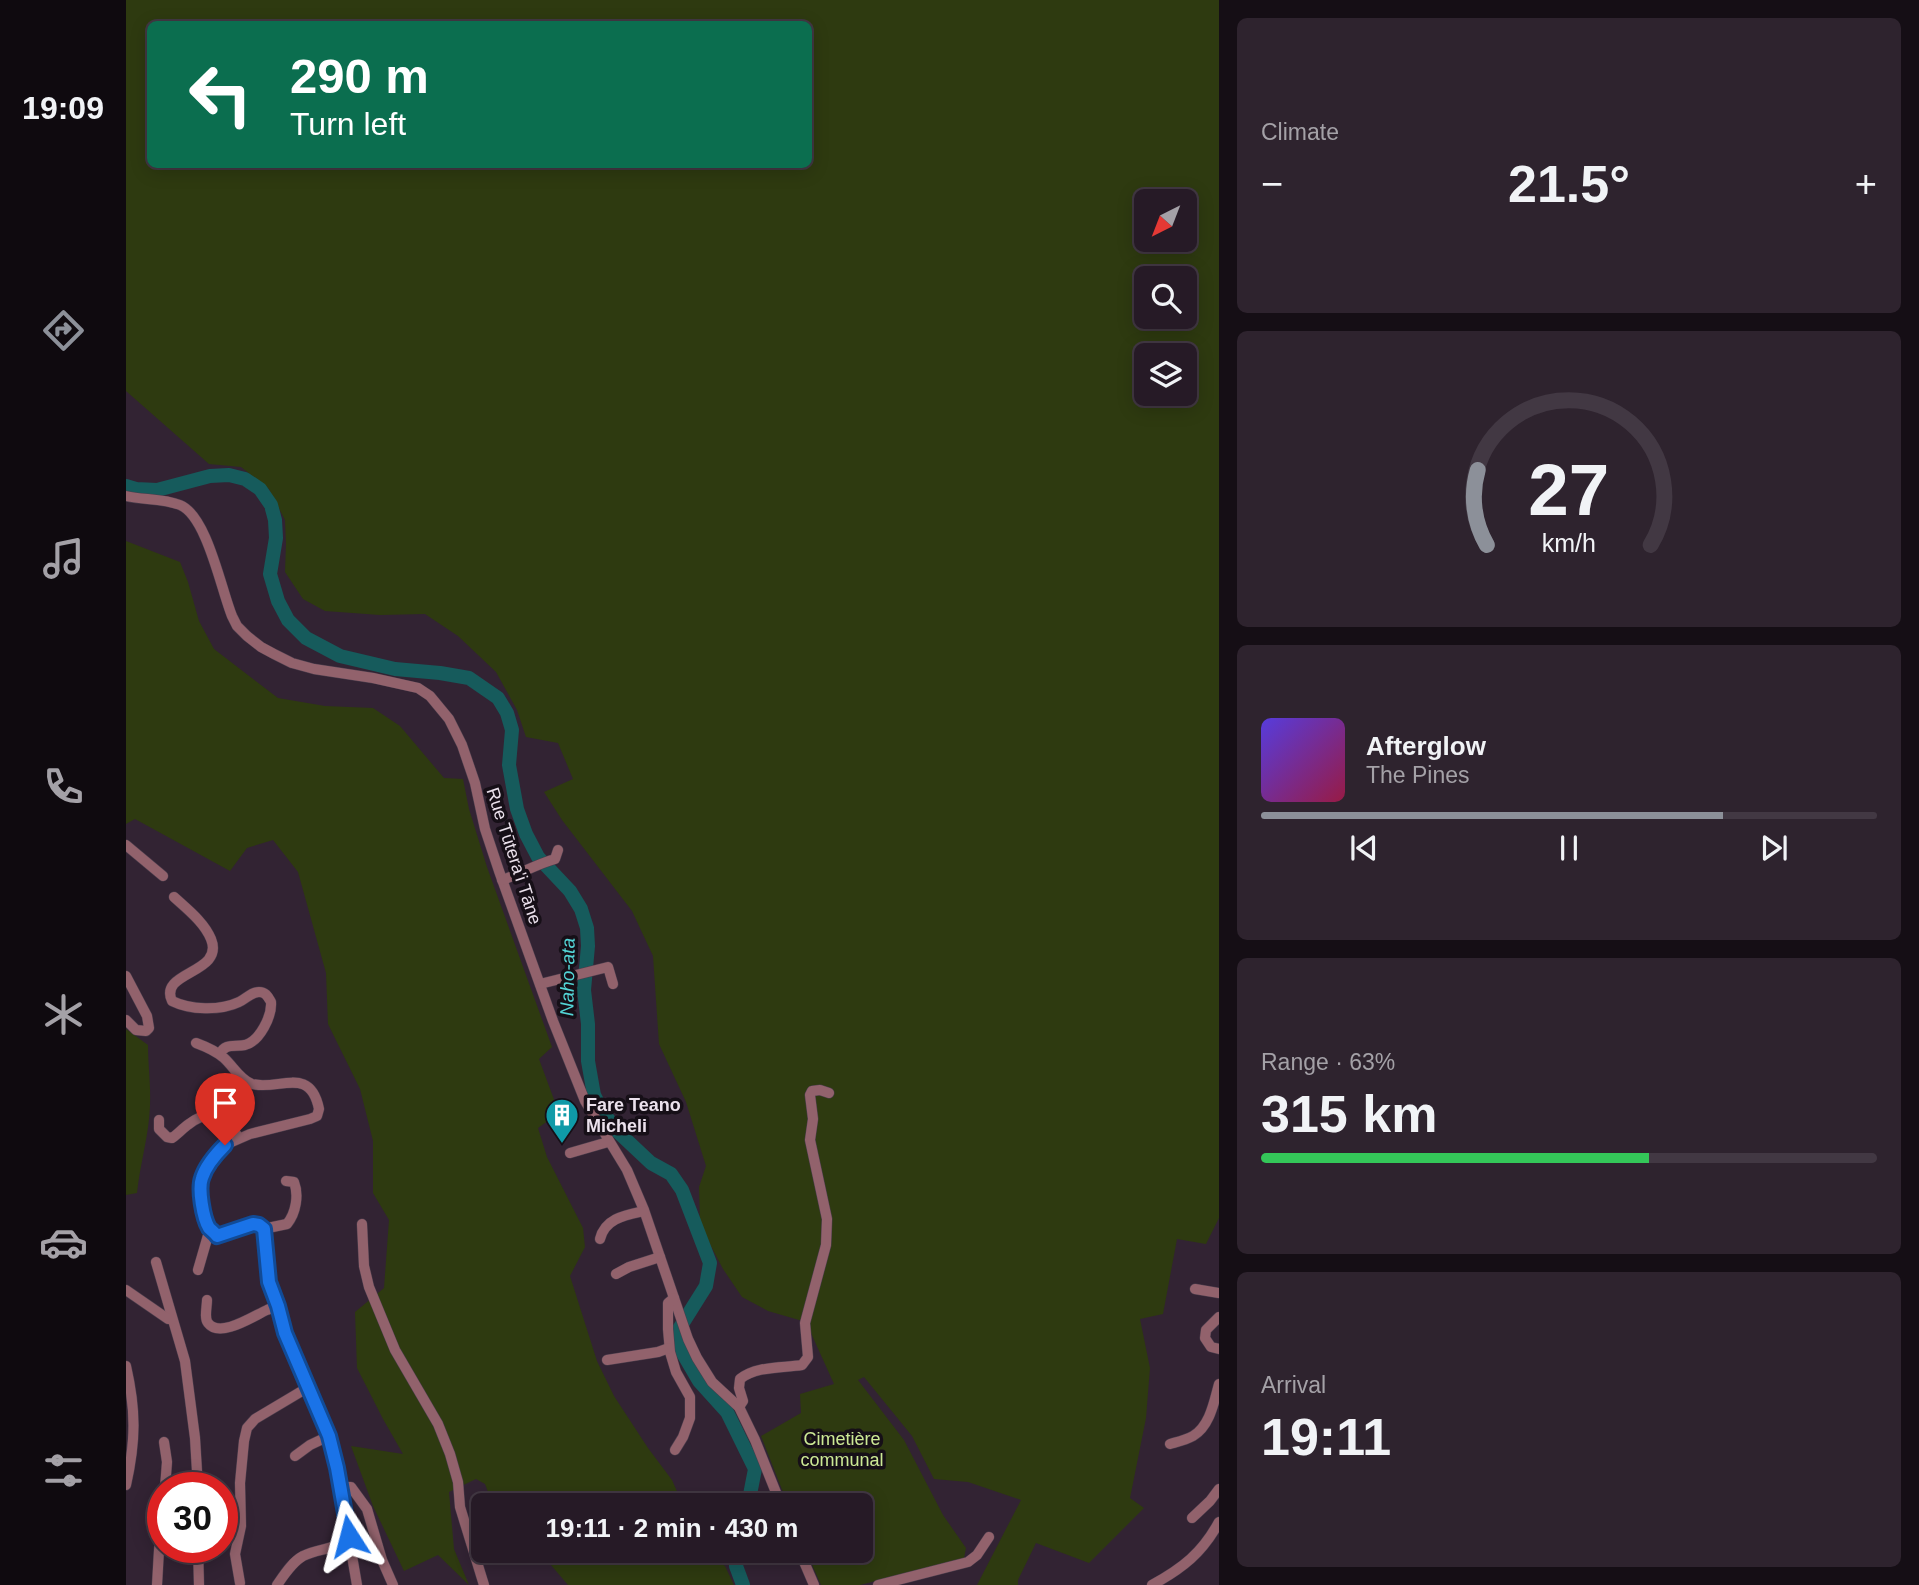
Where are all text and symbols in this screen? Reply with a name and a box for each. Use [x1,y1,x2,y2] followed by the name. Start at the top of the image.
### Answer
[175,49,266,140] icon: left
[290,49,429,103] text: 290 m
[22,90,104,126] text: 19:09
[290,106,406,142] text: Turn left
[1261,119,1339,145] text: Climate
[1508,155,1630,213] text: 21.5°
[1261,163,1283,205] text: −
[1855,163,1877,205] text: +
[1134,189,1197,252] north arrow
[1134,189,1197,406] map controls
[1134,266,1197,329] button: search
[39,306,88,355] icon: directions
[1134,343,1197,406] button: layers
[1529,450,1609,531] text: 27
[1542,529,1596,557] text: km/h
[39,534,88,583] icon: music
[1366,731,1486,761] text: Afterglow
[39,762,88,811] icon: phone
[1366,762,1470,788] text: The Pines
[482,785,546,927] street label: Rue Tūtera'i Tāne
[1345,829,1383,867] icon: previous
[1550,829,1588,867] icon: pause
[1755,829,1793,867] icon: next
[556,938,579,1016] water label: Naho-ata
[39,990,88,1039] icon: climate
[1261,1049,1395,1075] text: Range · 63%
[195,1073,255,1145] pin
[206,1084,244,1122] icon: arrive
[1261,1085,1437,1143] text: 315 km
[586,1095,681,1136] place label: Fare Teano Micheli
[543,1096,581,1145] building icon: Fare Teano Micheli
[39,1218,88,1267] icon: car
[1261,1372,1326,1398] text: Arrival
[1261,1408,1391,1466] text: 19:11
[800,1429,884,1470] park label: Cimetière communal
[39,1446,88,1495] icon: filters
[147,1472,238,1563] speed limit sign: 30
[312,1499,386,1573] position arrow
[546,1513,798,1543] text: 19:11 · 2 min · 430 m

